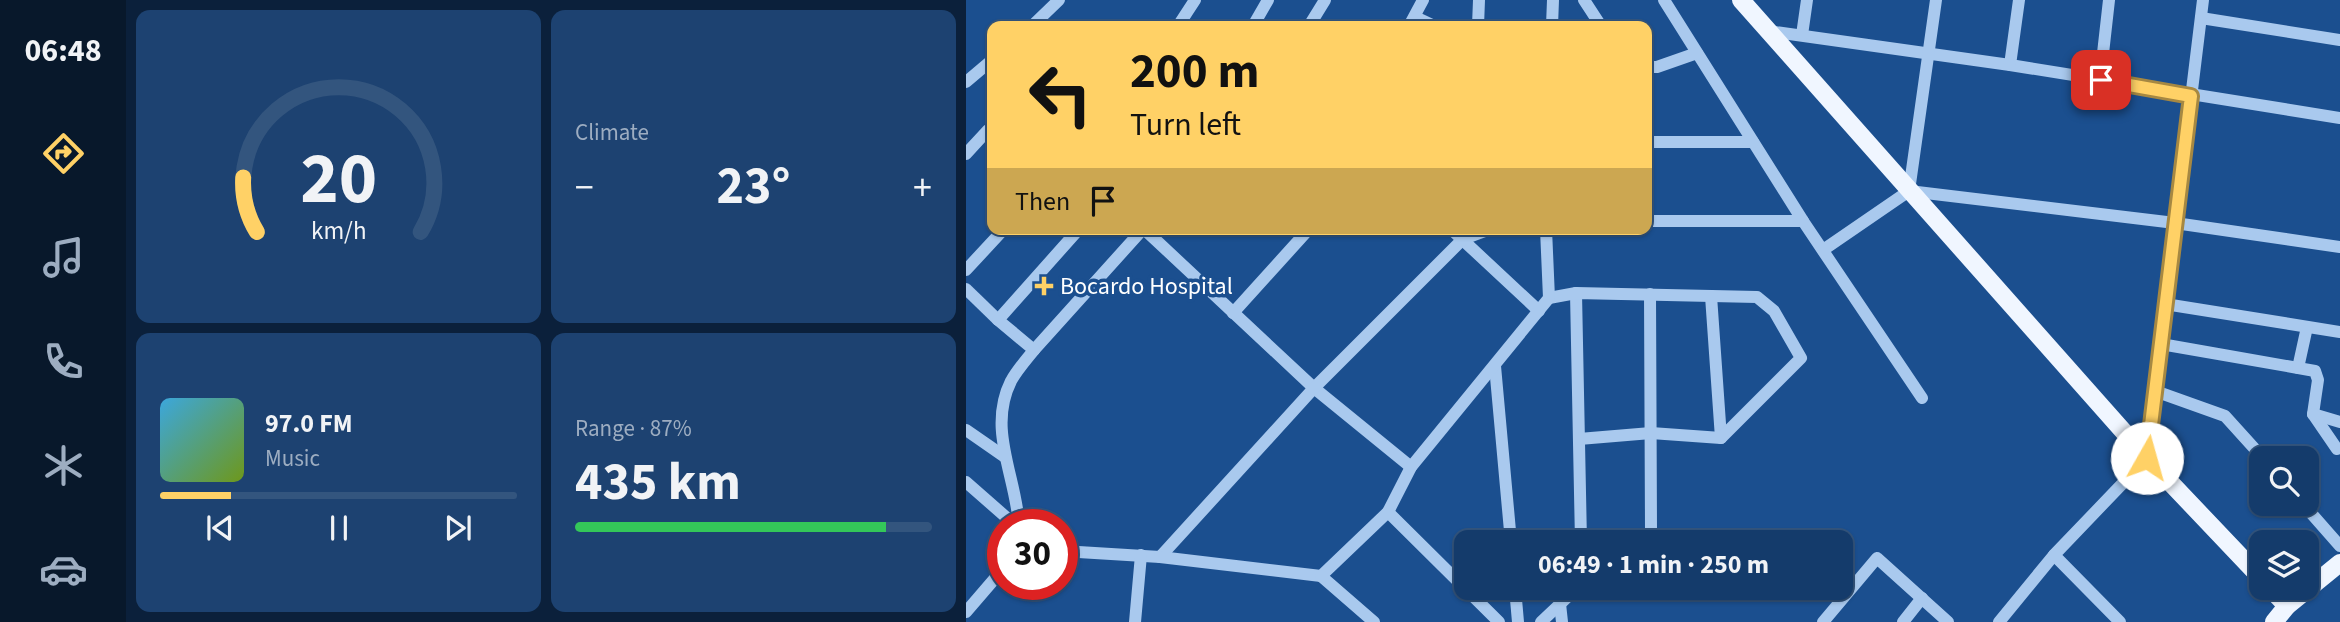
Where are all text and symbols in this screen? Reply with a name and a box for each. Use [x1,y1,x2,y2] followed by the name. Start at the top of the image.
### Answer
[24,28,102,74] text: 06:48
[1130,37,1259,107] text: 200 m
[1015,49,1106,140] icon: left
[2071,50,2131,110] pin
[2082,61,2120,99] icon: arrive
[1130,102,1241,148] text: Turn left
[575,116,649,149] text: Climate
[300,128,377,232] text: 20
[39,129,88,178] icon: directions
[717,150,790,224] text: 23°
[575,161,594,215] text: −
[913,161,932,215] text: +
[1084,182,1122,220] icon: arrive
[1015,183,1070,220] text: Then
[311,213,366,249] text: km/h
[39,233,88,282] icon: music
[1060,269,1233,304] place label: Bocardo Hospital
[1034,276,1054,296] marker: Bocardo Hospital
[39,337,88,386] icon: phone
[265,405,353,442] text: 97.0 FM
[575,412,692,445] text: Range · 87%
[2110,421,2184,495] position arrow
[39,441,88,490] icon: climate
[265,442,320,475] text: Music
[575,446,741,520] text: 435 km
[2249,446,2319,600] map controls
[2249,446,2319,516] button: search
[201,509,239,547] icon: previous
[320,509,358,547] icon: pause
[439,509,477,547] icon: next
[987,509,1078,600] speed limit sign: 30
[2249,530,2319,600] button: layers
[39,545,88,594] icon: car
[1538,546,1769,583] text: 06:49 · 1 min · 250 m

